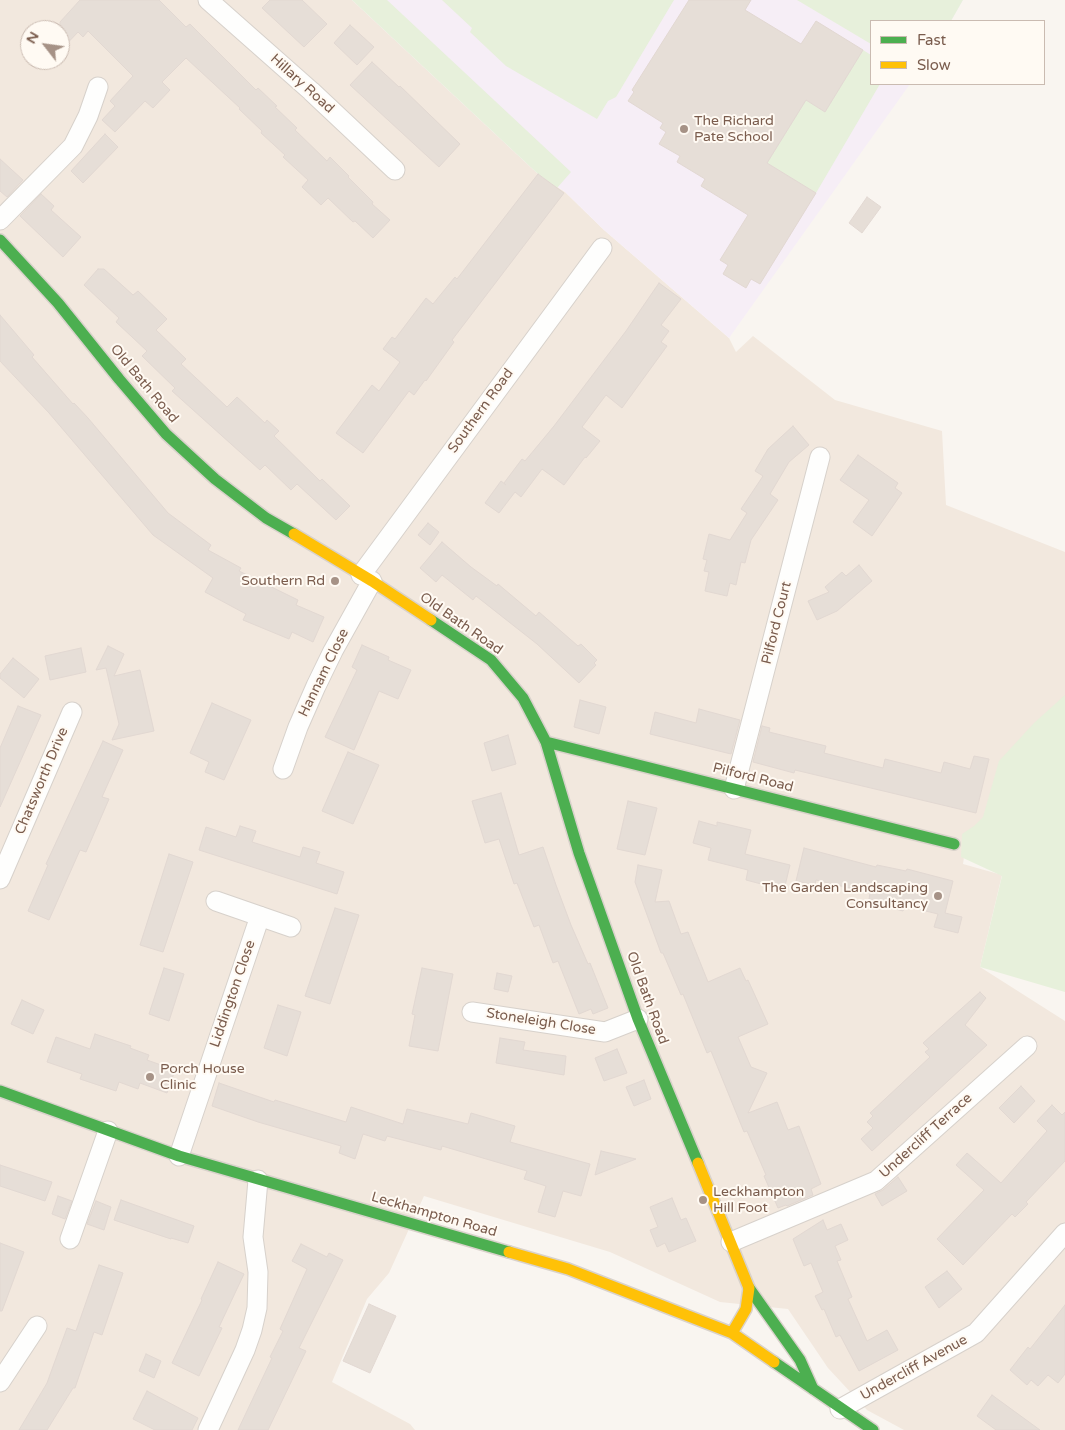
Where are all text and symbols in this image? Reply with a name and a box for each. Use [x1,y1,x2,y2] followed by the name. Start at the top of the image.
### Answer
[20,20,70,70] north arrow
[870,20,1045,85] legend
[22,29,43,47] text: N
[917,31,946,49] text: Fast
[266,51,338,117] street label: Hillary Road
[917,56,951,74] text: Slow
[694,113,774,146] place label: The Richard Pate School
[678,123,690,135] marker: The Richard Pate School
[106,341,182,427] street label: Old Bath Road
[445,366,517,456] street label: Southern Road
[241,573,325,589] place label: Southern Rd
[329,575,341,587] marker: Southern Rd
[759,580,795,666] street label: Pilford Court
[416,589,506,659] street label: Old Bath Road
[295,626,353,720] street label: Hannam Close
[12,725,72,837] street label: Chatsworth Drive
[711,760,795,796] street label: Pilford Road
[762,880,928,912] place label: The Garden Landscaping Consultancy
[932,890,944,902] marker: The Garden Landscaping Consultancy
[207,938,259,1050] street label: Liddington Close
[622,949,672,1047] street label: Old Bath Road
[485,1005,597,1039] street label: Stoneleigh Close
[160,1061,245,1094] place label: Porch House Clinic
[144,1071,156,1083] marker: Porch House Clinic
[876,1090,976,1182] street label: Undercliff Terrace
[713,1184,804,1216] place label: Leckhampton Hill Foot
[369,1189,499,1241] street label: Leckhampton Road
[697,1194,709,1206] marker: Leckhampton Hill Foot
[858,1332,970,1404] street label: Undercliff Avenue

